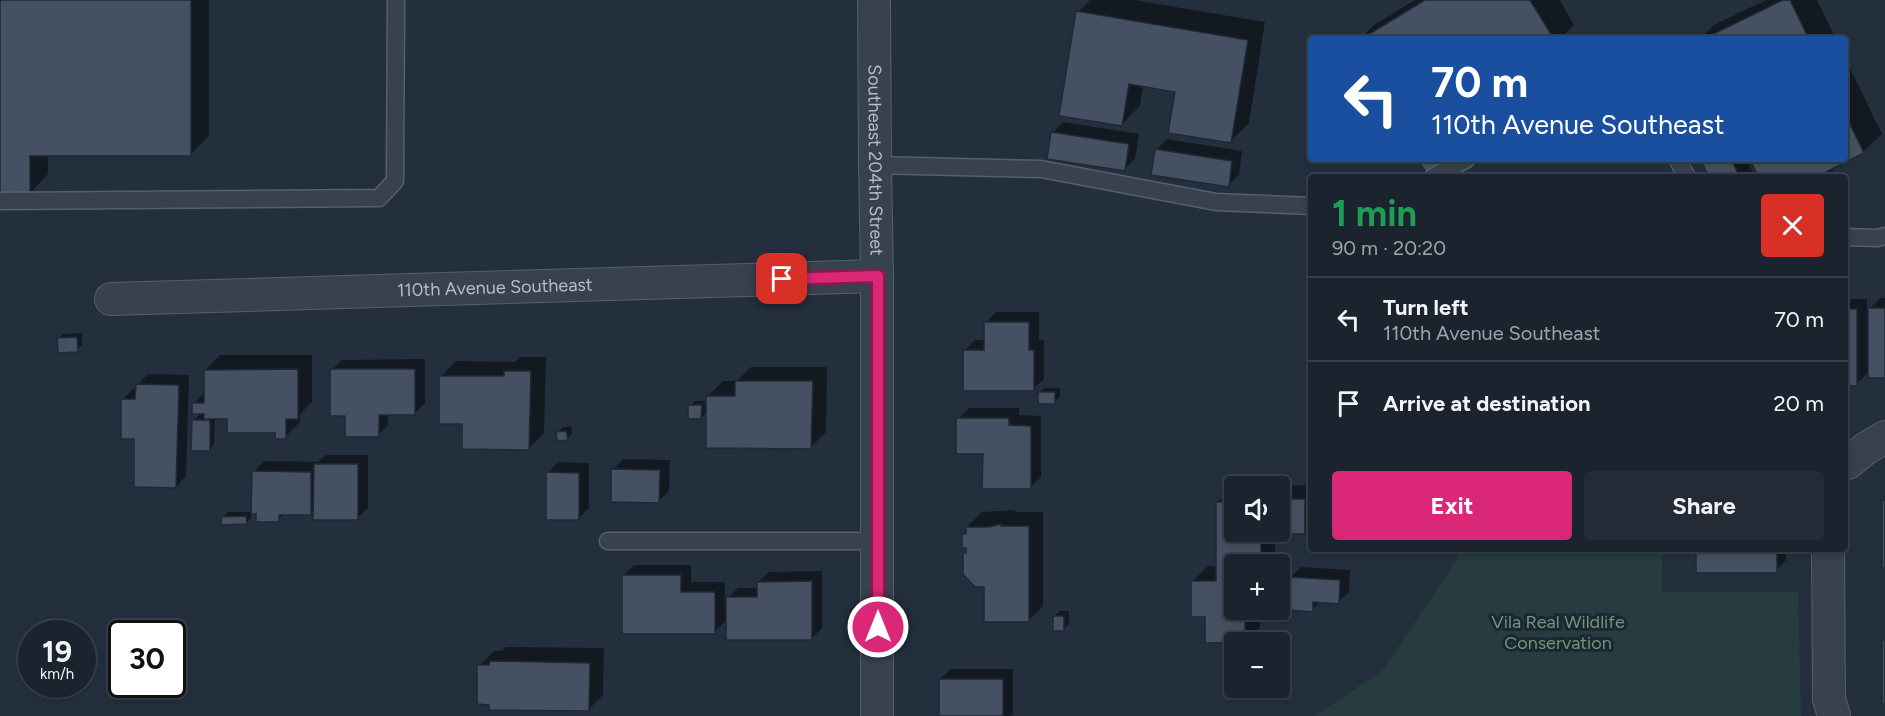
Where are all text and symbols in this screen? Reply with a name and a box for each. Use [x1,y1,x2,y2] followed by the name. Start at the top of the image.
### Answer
[1431,57,1528,108] text: 70 m
[1332,60,1410,138] icon: left
[863,64,888,256] street label: Southeast 204th Street
[1431,108,1724,141] text: 110th Avenue Southeast
[1332,192,1417,235] text: 1 min
[1761,194,1824,257] button: close
[1332,236,1446,260] text: 90 m · 20:20
[756,253,807,304] pin
[765,262,798,295] icon: arrive
[397,274,593,301] street label: 110th Avenue Southeast
[1383,294,1469,321] text: Turn left
[1332,303,1365,336] icon: left
[1774,306,1824,333] text: 70 m
[1383,321,1600,345] text: 110th Avenue Southeast
[1332,387,1365,420] icon: arrive
[1383,390,1591,417] text: Arrive at destination
[1773,390,1824,417] text: 20 m
[1332,471,1572,540] button: Exit
[1584,471,1824,540] button: Share
[1224,476,1290,698] map controls
[1224,476,1290,542] button: sound
[1224,554,1290,620] button: +
[846,595,910,659] position arrow
[1491,611,1625,654] park label: Vila Real Wildlife Conservation
[108,620,186,698] speed limit sign: 30
[1224,632,1290,698] button: −
[42,633,72,670] text: 19
[40,665,74,683] text: km/h

